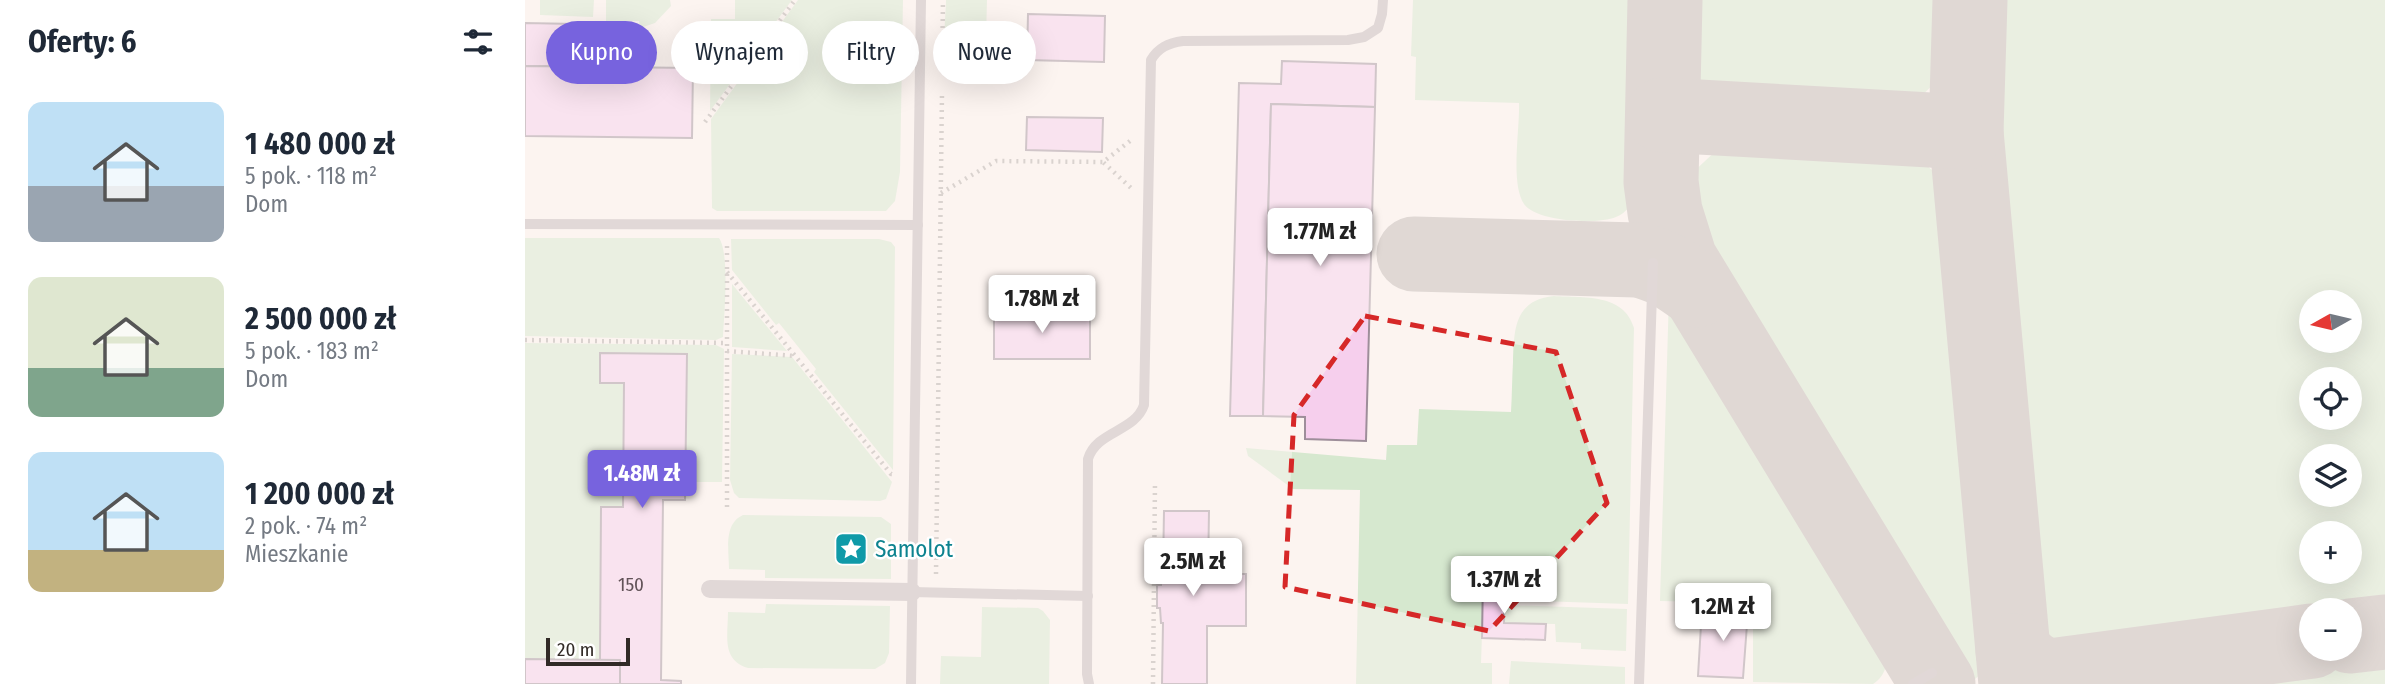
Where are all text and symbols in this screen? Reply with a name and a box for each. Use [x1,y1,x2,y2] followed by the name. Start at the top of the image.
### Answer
[546,21,657,84] chip: Kupno
[671,21,808,84] chip: Wynajem
[822,21,919,84] chip: Filtry
[933,21,1036,84] chip: Nowe
[459,23,497,61] icon: filters
[28,24,136,60] text: Oferty: 6
[245,126,395,162] text: 1 480 000 zł
[84,130,168,214] icon: home
[245,162,377,190] text: 5 pok. · 118 m²
[245,190,288,218] text: Dom
[1248,208,1392,268] pin: 1.77M zł
[1284,217,1356,245] text: 1.77M zł
[970,276,1114,335] pin: 1.78M zł
[1005,284,1079,312] text: 1.78M zł
[2299,290,2363,354] north arrow
[2299,290,2362,661] map controls
[245,301,396,337] text: 2 500 000 zł
[84,305,168,389] icon: home
[245,337,379,365] text: 5 pok. · 183 m²
[245,365,288,393] text: Dom
[2299,367,2362,430] button: locate
[2299,444,2362,507] button: layers
[570,450,714,510] pin: 1.48M zł
[604,459,680,487] text: 1.48M zł
[245,476,394,512] text: 1 200 000 zł
[84,480,168,564] icon: home
[245,512,367,540] text: 2 pok. · 74 m²
[2299,521,2362,584] button: +
[832,530,870,568] place icon: Samolot
[875,535,954,563] place label: Samolot
[1128,538,1258,598] pin: 2.5M zł
[245,540,348,568] text: Mieszkanie
[1160,547,1226,575] text: 2.5M zł
[1432,556,1576,616] pin: 1.37M zł
[1467,565,1541,593] text: 1.37M zł
[618,573,644,596] house number: 150
[1658,584,1788,643] pin: 1.2M zł
[1691,592,1755,620] text: 1.2M zł
[2299,598,2362,661] button: −
[546,635,630,667] scale bar
[557,638,594,661] text: 20 m

